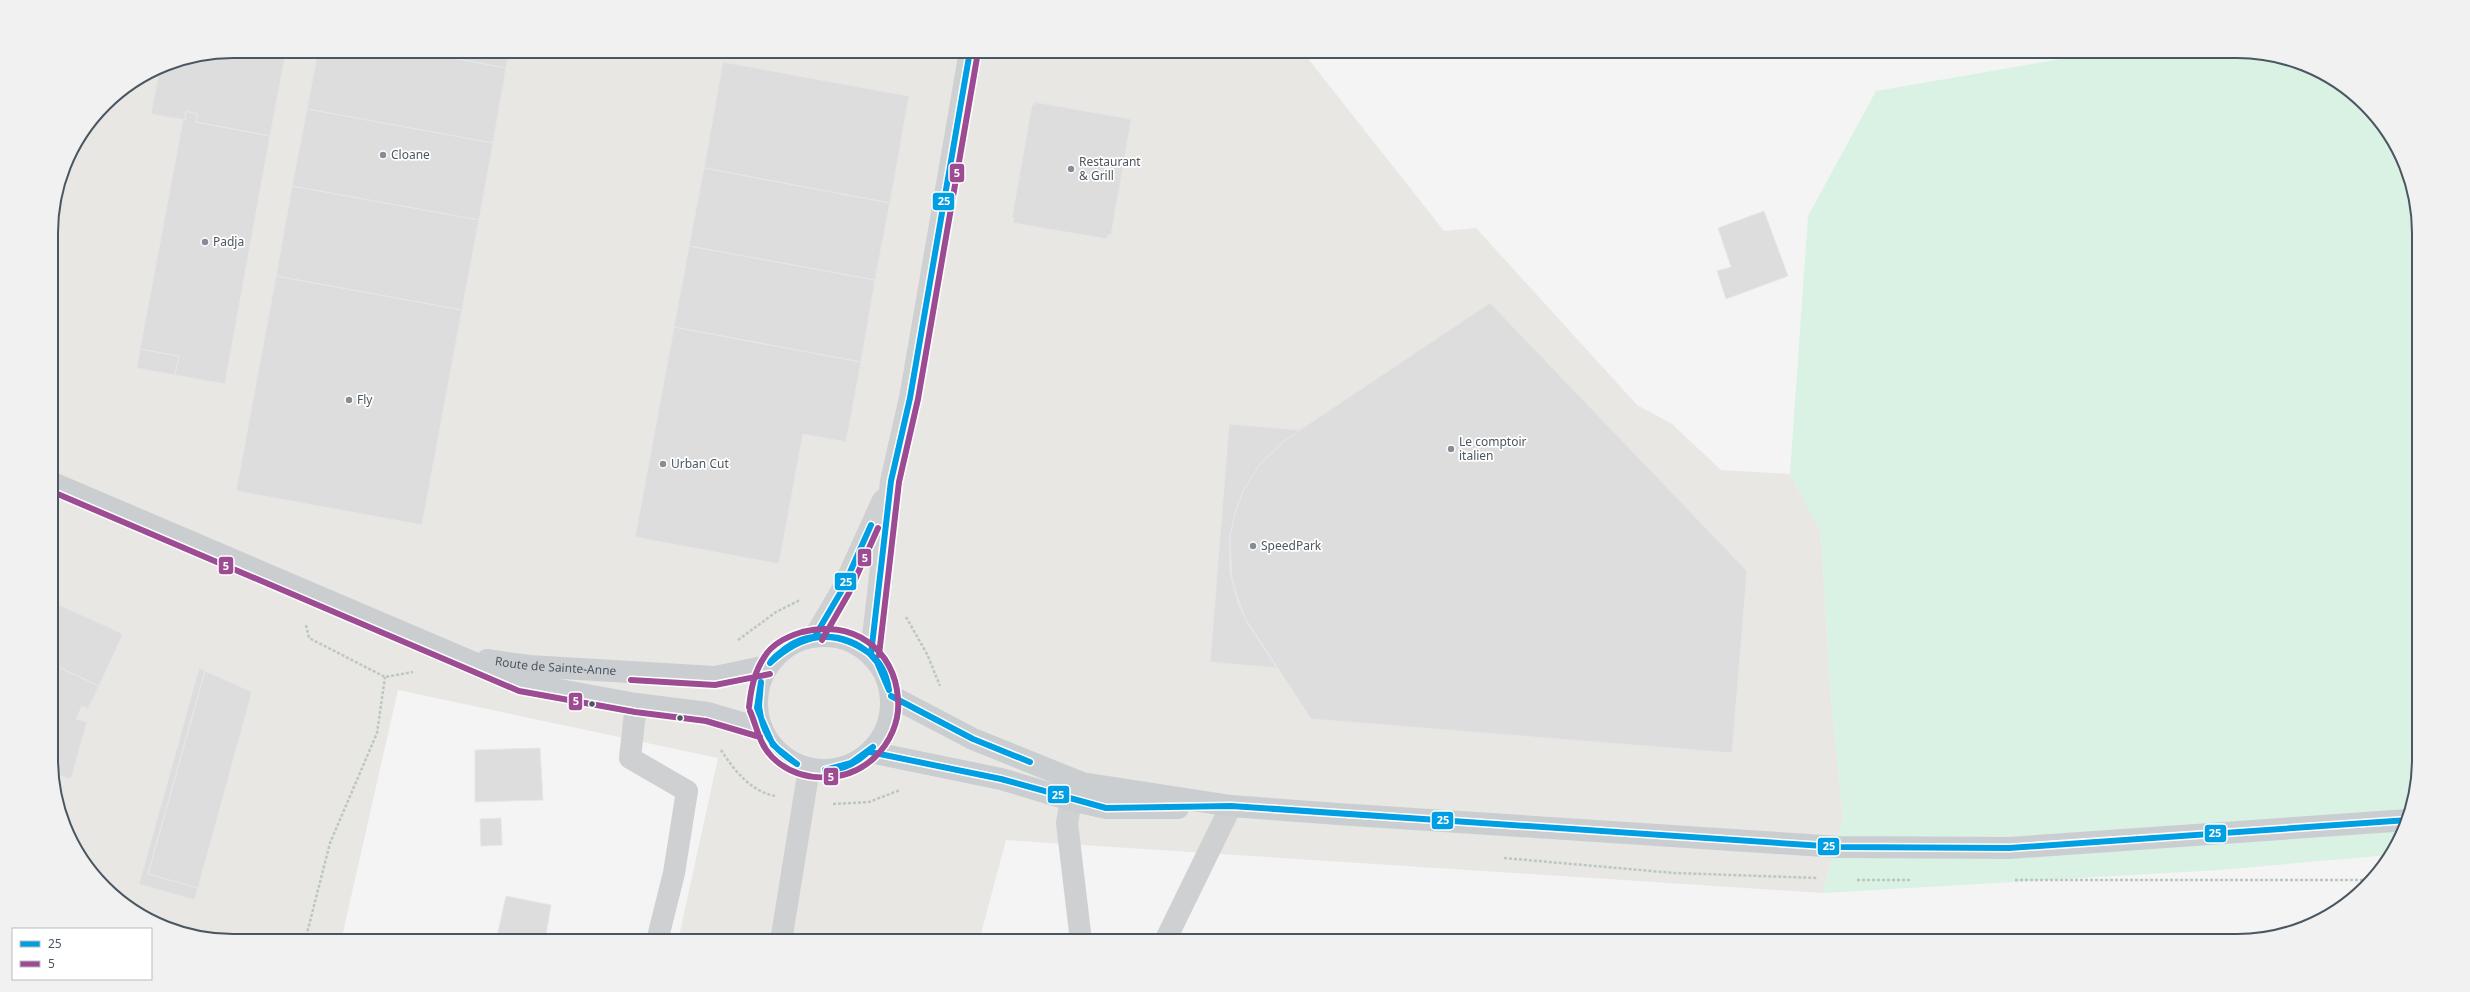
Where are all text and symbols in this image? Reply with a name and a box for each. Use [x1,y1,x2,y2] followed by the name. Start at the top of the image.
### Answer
[391,146,430,163] place label: Cloane
[378,150,388,160] marker: Cloane
[1079,153,1141,184] place label: Restaurant & Grill
[949,163,965,183] line badge: 5
[1066,164,1076,174] marker: Restaurant & Grill
[954,165,960,180] text: 5
[932,192,955,211] line badge: 25
[938,193,950,208] text: 25
[213,233,244,250] place label: Padja
[200,237,210,247] marker: Padja
[357,391,373,408] place label: Fly
[344,395,354,405] marker: Fly
[1459,433,1526,464] place label: Le comptoir italien
[1446,444,1456,454] marker: Le comptoir italien
[671,455,729,472] place label: Urban Cut
[658,459,668,469] marker: Urban Cut
[1261,537,1322,554] place label: SpeedPark
[1248,541,1258,551] marker: SpeedPark
[857,548,872,567] line badge: 5
[862,550,868,565] text: 5
[218,556,234,575] line badge: 5
[223,558,229,573] text: 5
[834,572,857,591] line badge: 25
[840,574,852,589] text: 25
[494,652,617,679] street label: Route de Sainte-Anne
[568,692,583,711] line badge: 5
[573,693,579,708] text: 5
[587,699,597,709] unlabelled marker
[675,713,685,723] unlabelled marker
[823,767,839,786] line badge: 5
[828,769,834,784] text: 5
[1047,785,1070,804] line badge: 25
[1052,787,1064,802] text: 25
[1431,811,1454,830] line badge: 25
[1437,812,1449,827] text: 25
[2204,824,2227,843] line badge: 25
[2209,825,2221,840] text: 25
[1817,837,1840,856] line badge: 25
[1823,838,1835,853] text: 25
[12,928,152,980] legend
[48,935,62,952] text: 25
[48,955,55,972] text: 5

